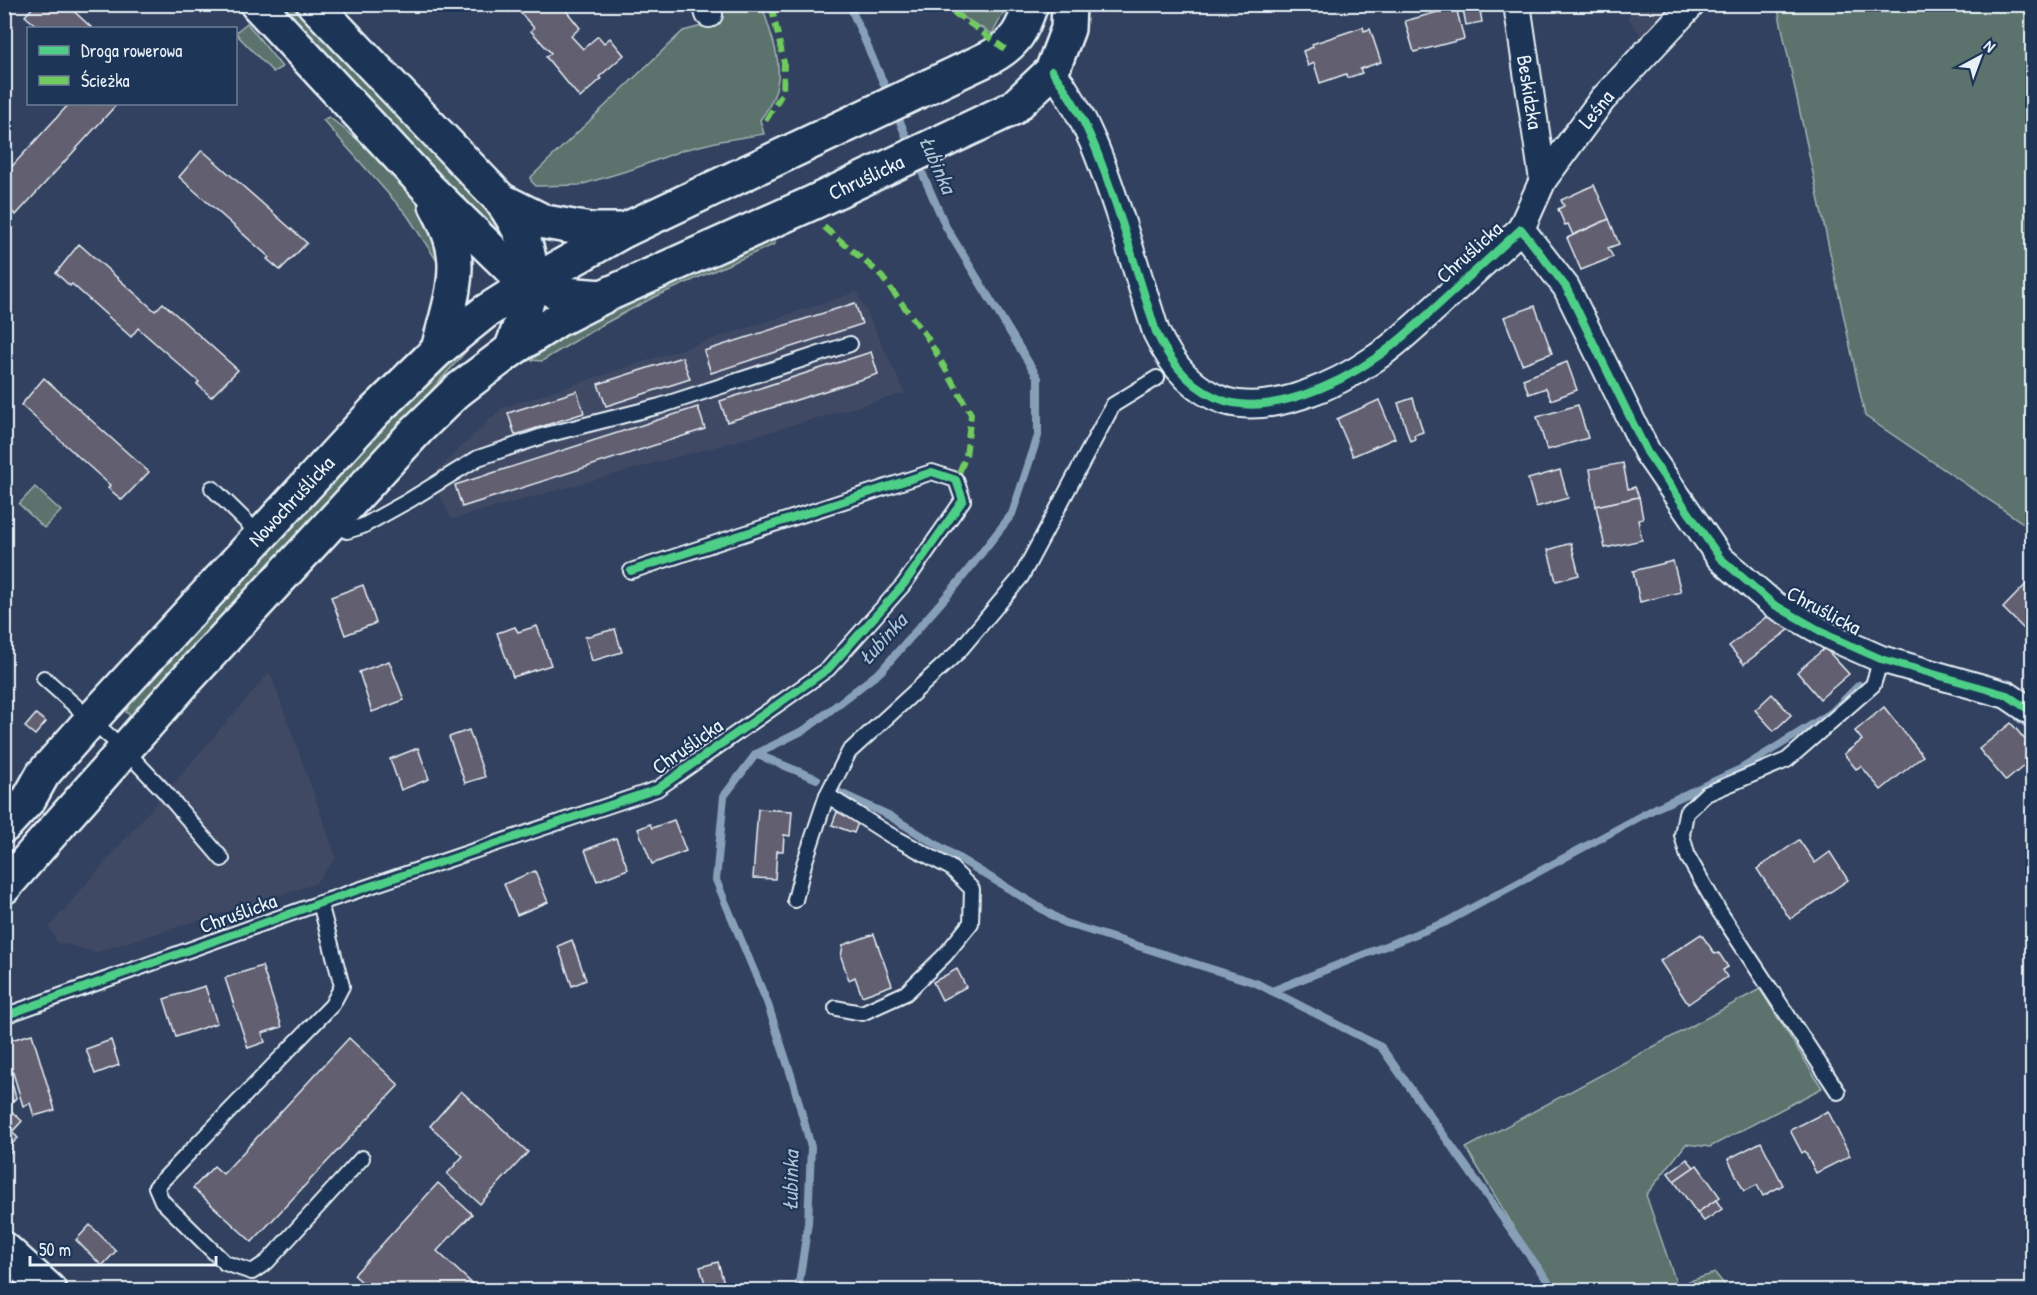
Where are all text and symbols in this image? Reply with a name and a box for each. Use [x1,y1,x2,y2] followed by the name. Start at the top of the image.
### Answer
[27,27,237,105] legend
[1950,27,2010,87] north arrow
[1979,35,2001,57] text: N
[81,38,182,63] text: Droga rowerowa
[1510,53,1550,131] street label: Beskidzka
[81,68,130,93] text: Ścieżka
[1572,84,1620,134] street label: Leśna
[912,130,965,200] water label: Łubinka
[823,147,909,207] street label: Chruślicka
[1429,214,1509,290] street label: Chruślicka
[241,449,341,553] street label: Nowochruślicka
[1782,578,1866,642] street label: Chruślicka
[851,605,915,671] water label: Łubinka
[646,711,728,781] street label: Chruślicka
[195,886,281,940] street label: Chruślicka
[774,1148,806,1211] water label: Łubinka
[30,1229,216,1267] scale bar
[39,1237,71,1262] text: 50 m

